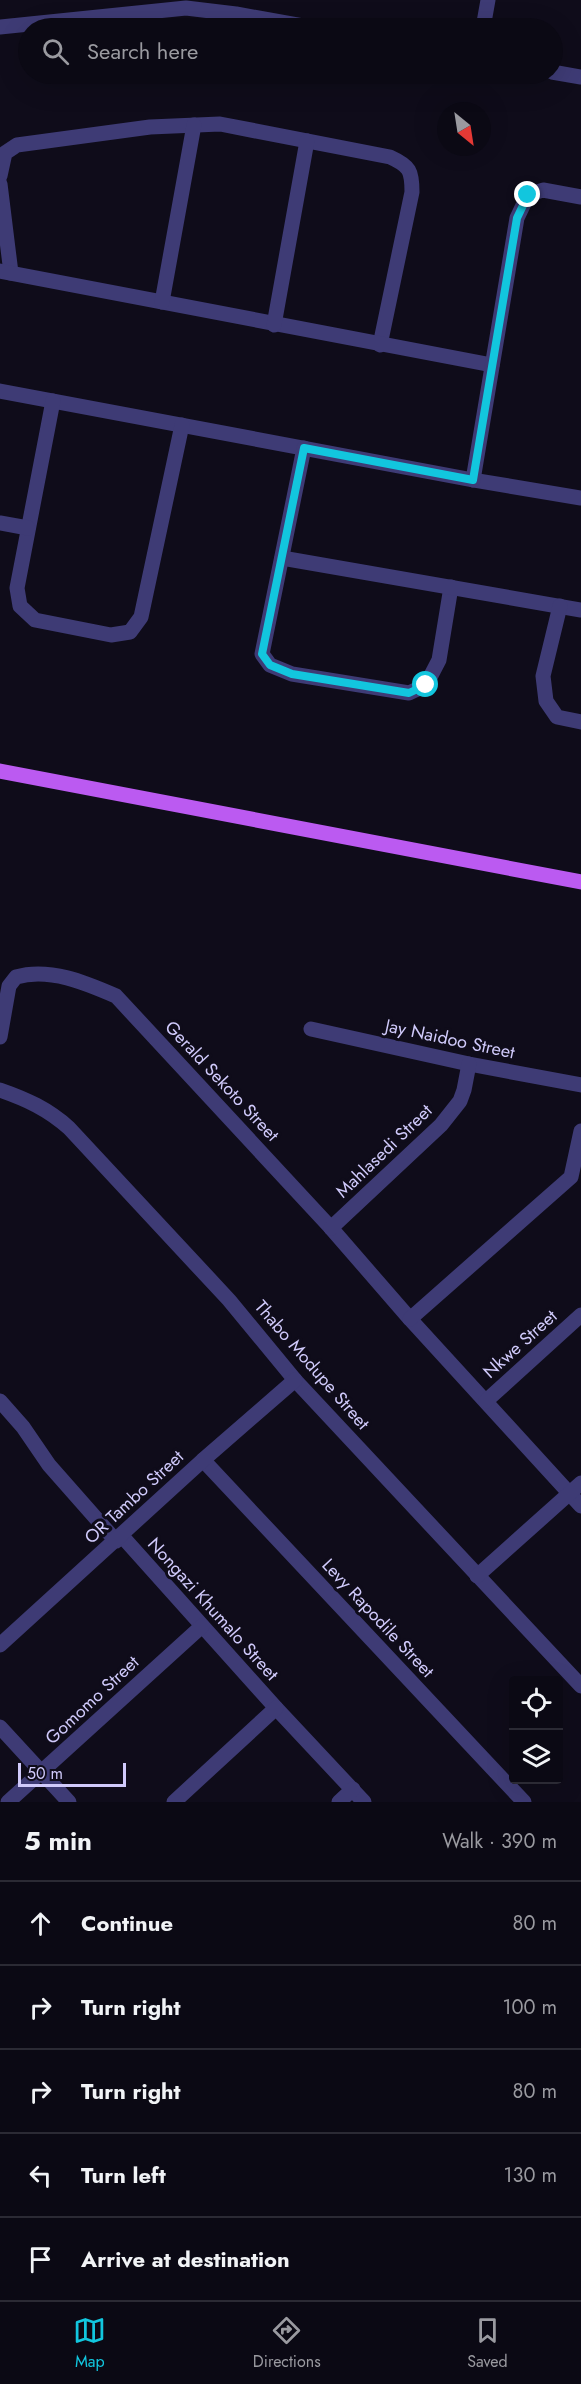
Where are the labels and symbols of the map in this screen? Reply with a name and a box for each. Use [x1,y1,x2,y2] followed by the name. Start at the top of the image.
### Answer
[437,102,491,156] north arrow
[514,181,540,207] route end
[412,671,438,697] route start
[381,1012,518,1066] street label: Jay Naidoo Street
[159,1015,285,1148] street label: Gerald Sekoto Street
[330,1098,439,1204] street label: Mahlasedi Street
[248,1295,376,1436] street label: Thabo Modupe Street
[477,1303,563,1384] street label: Nkwe Street
[79,1444,190,1550] street label: OR Tambo Street
[142,1532,285,1687] street label: Nongazi Khumalo Street
[316,1553,441,1684] street label: Levy Rapodile Street
[39,1649,145,1750] street label: Gomomo Street
[18,1760,126,1788] scale bar

